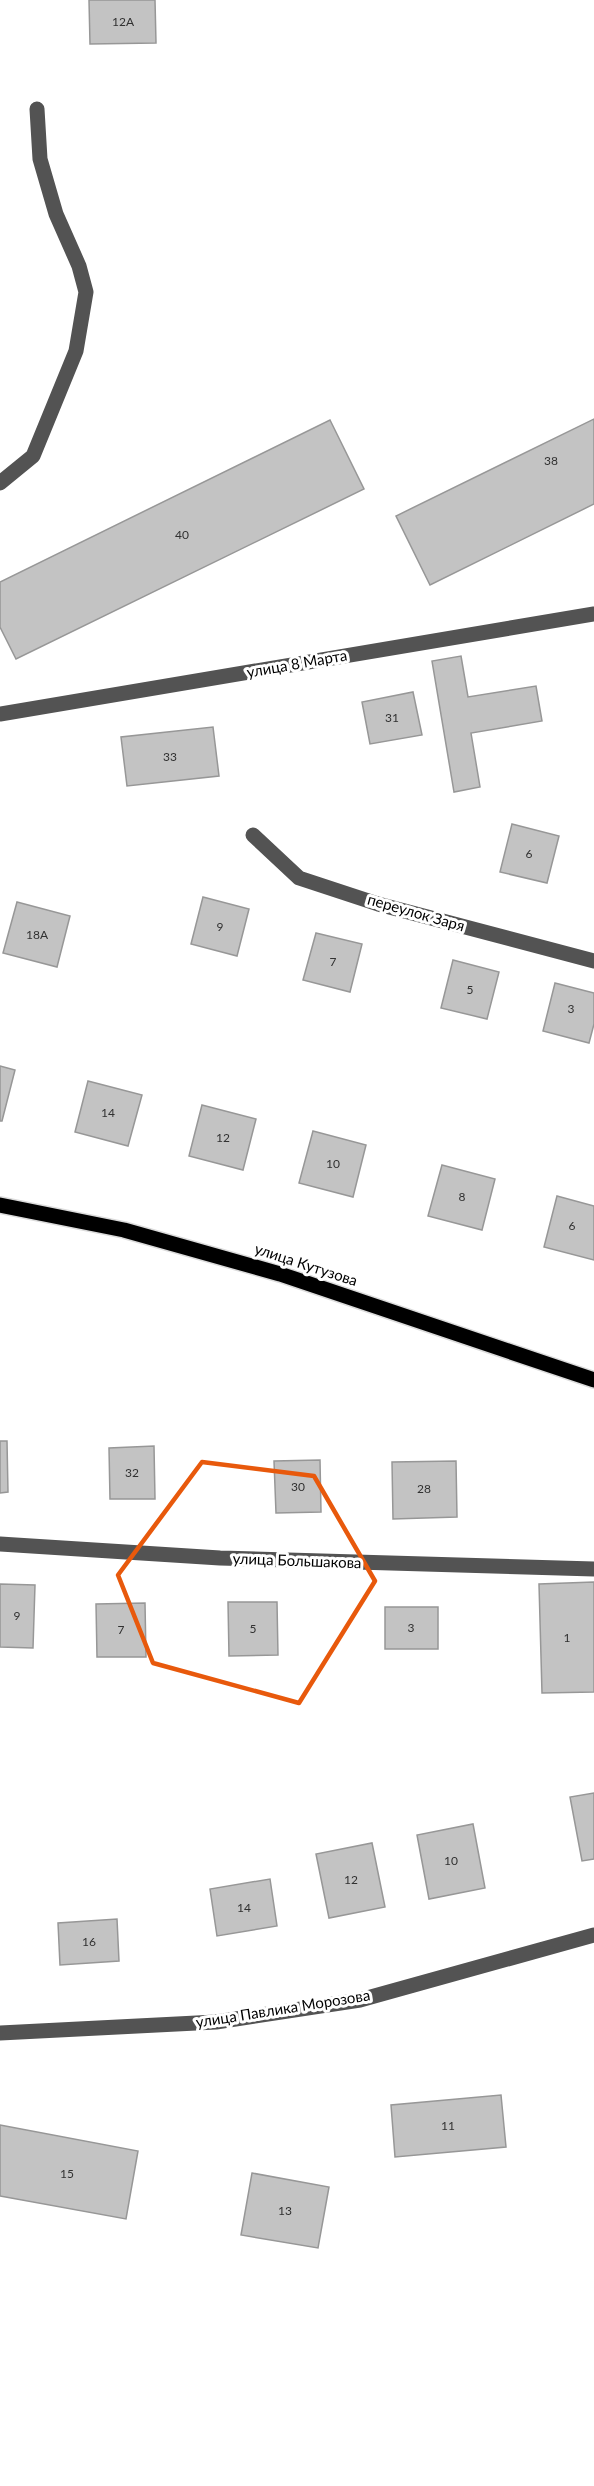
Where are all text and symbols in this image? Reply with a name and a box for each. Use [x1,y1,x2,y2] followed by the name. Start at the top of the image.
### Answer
[112,14,135,29] house number: 12А
[544,453,558,468] house number: 38
[175,527,189,542] house number: 40
[245,645,348,681] street label: улица 8 Марта
[385,710,399,725] house number: 31
[163,749,177,764] house number: 33
[526,846,533,861] house number: 6
[366,890,467,934] street label: переулок Заря
[217,919,224,934] house number: 9
[26,927,49,942] house number: 18А
[330,954,337,969] house number: 7
[467,982,474,997] house number: 5
[568,1001,575,1016] house number: 3
[101,1105,115,1120] house number: 14
[216,1130,230,1145] house number: 12
[326,1156,340,1171] house number: 10
[459,1189,466,1204] house number: 8
[569,1218,576,1233] house number: 6
[253,1239,360,1289] street label: улица Кутузова
[125,1465,139,1480] house number: 32
[291,1479,305,1494] house number: 30
[417,1481,431,1496] house number: 28
[232,1549,362,1571] street label: улица Большакова
[14,1608,21,1623] house number: 9
[408,1620,415,1635] house number: 3
[250,1621,257,1636] house number: 5
[118,1622,125,1637] house number: 7
[564,1630,571,1645] house number: 1
[444,1853,458,1868] house number: 10
[344,1872,358,1887] house number: 12
[237,1900,251,1915] house number: 14
[82,1934,96,1949] house number: 16
[194,1985,371,2031] street label: улица Павлика Морозова
[441,2118,455,2133] house number: 11
[60,2166,74,2181] house number: 15
[278,2203,292,2218] house number: 13

